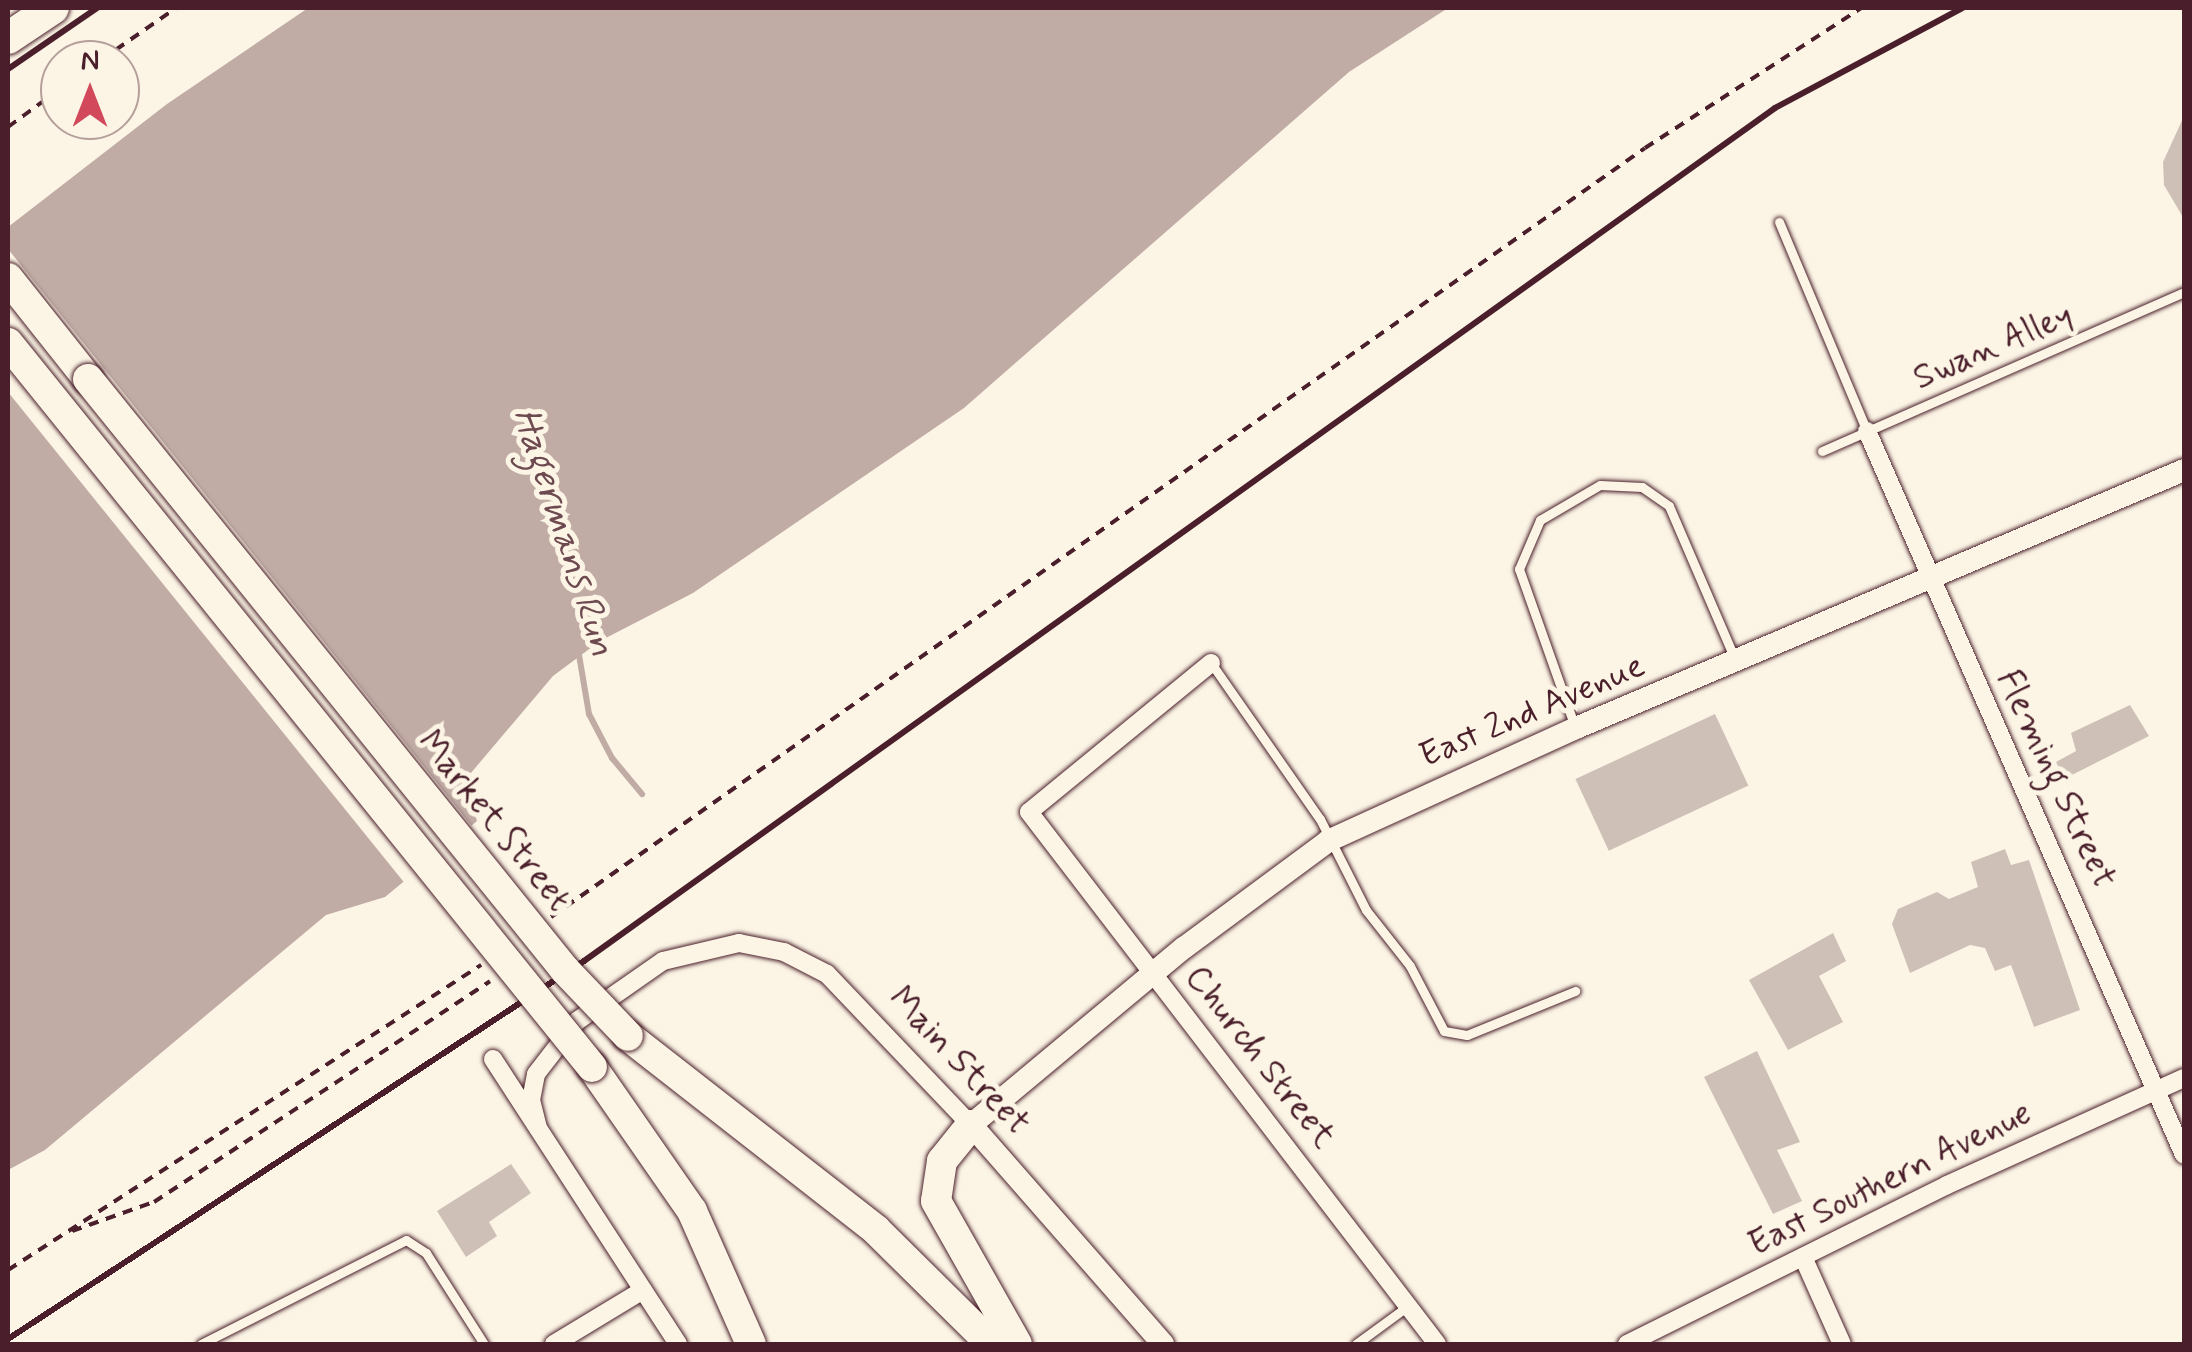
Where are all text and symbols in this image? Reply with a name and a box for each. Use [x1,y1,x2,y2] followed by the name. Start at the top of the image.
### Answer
[40,40,140,140] north arrow
[81,43,99,80] text: N
[1906,294,2080,400] street label: Swan Alley
[501,402,625,662] water label: Hagermans Run
[1412,644,1652,778] street label: East 2nd Avenue
[1987,664,2125,894] street label: Fleming Street
[406,720,582,922] street label: Market Street
[1176,957,1344,1157] street label: Church Street
[880,979,1038,1143] street label: Main Street
[1738,1091,2042,1267] street label: East Southern Avenue

